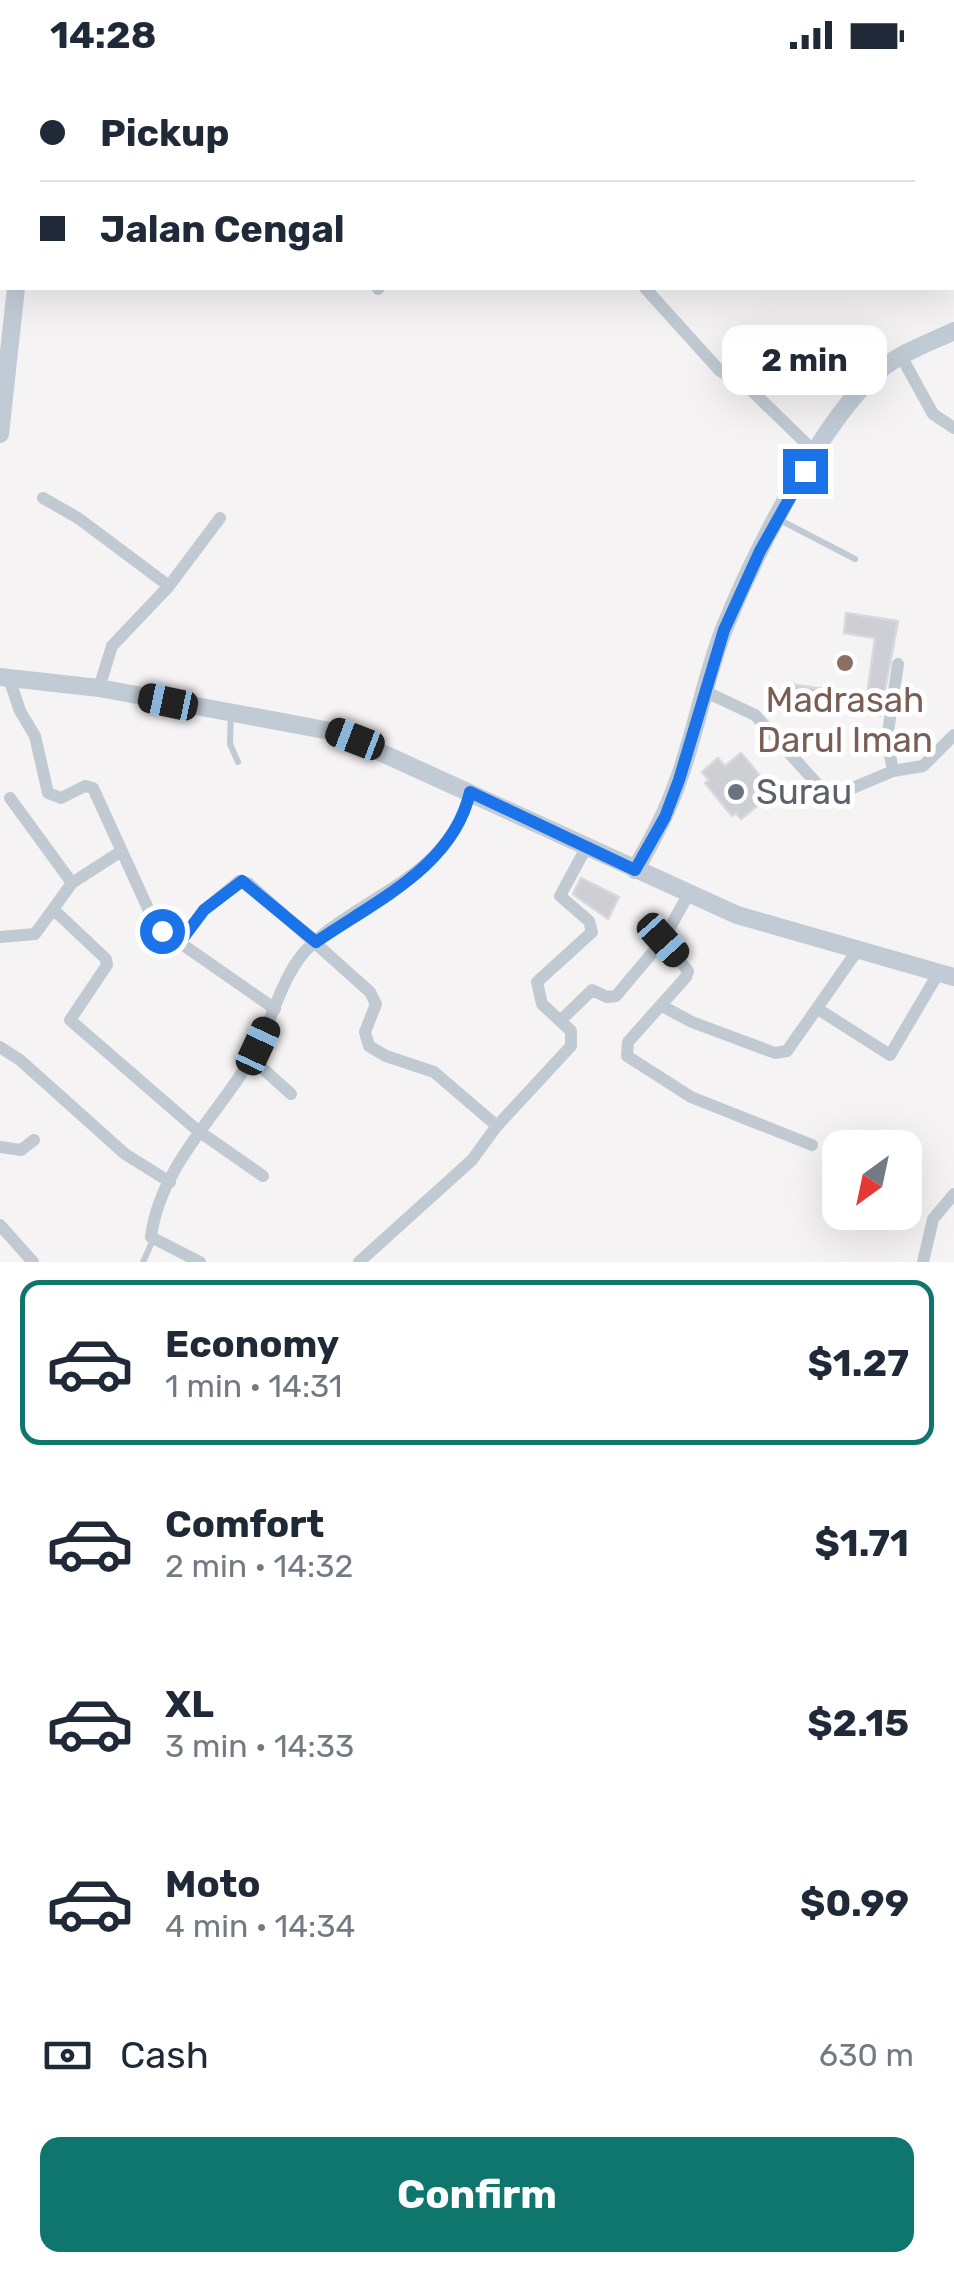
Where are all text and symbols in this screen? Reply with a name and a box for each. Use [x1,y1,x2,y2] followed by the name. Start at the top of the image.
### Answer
[50,12,156,58] text: 14:28
[100,110,229,156] text: Pickup
[100,206,345,252] text: Jalan Cengal
[722,326,888,396] callout: 2 min
[761,341,848,379] text: 2 min
[783,449,828,494] route end
[834,652,856,674] marker: Madrasah Darul Iman
[757,679,933,761] place label: Madrasah Darul Iman
[136,681,200,723] car
[322,714,388,764] car
[756,771,852,813] place label: Surau
[725,781,747,803] marker: Surau
[632,908,694,972] car
[140,909,185,954] route start
[232,1012,284,1080] car
[822,1130,922,1230] north arrow
[822,1130,922,1230] map controls
[45,1318,135,1408] icon: car
[165,1321,339,1367] text: Economy
[807,1340,909,1386] text: $1.27
[165,1367,342,1405] text: 1 min · 14:31
[45,1498,135,1588] icon: car
[165,1501,324,1547] text: Comfort
[814,1520,909,1566] text: $1.71
[165,1547,353,1585] text: 2 min · 14:32
[45,1678,135,1768] icon: car
[165,1681,214,1727] text: XL
[807,1700,909,1746] text: $2.15
[165,1727,354,1765] text: 3 min · 14:33
[45,1858,135,1948] icon: car
[165,1861,261,1907] text: Moto
[800,1880,909,1926] text: $0.99
[165,1907,355,1945] text: 4 min · 14:34
[40,2028,95,2083] icon: cash
[120,2032,209,2078] text: Cash
[819,2036,914,2074] text: 630 m
[40,2137,914,2252] button: Confirm

